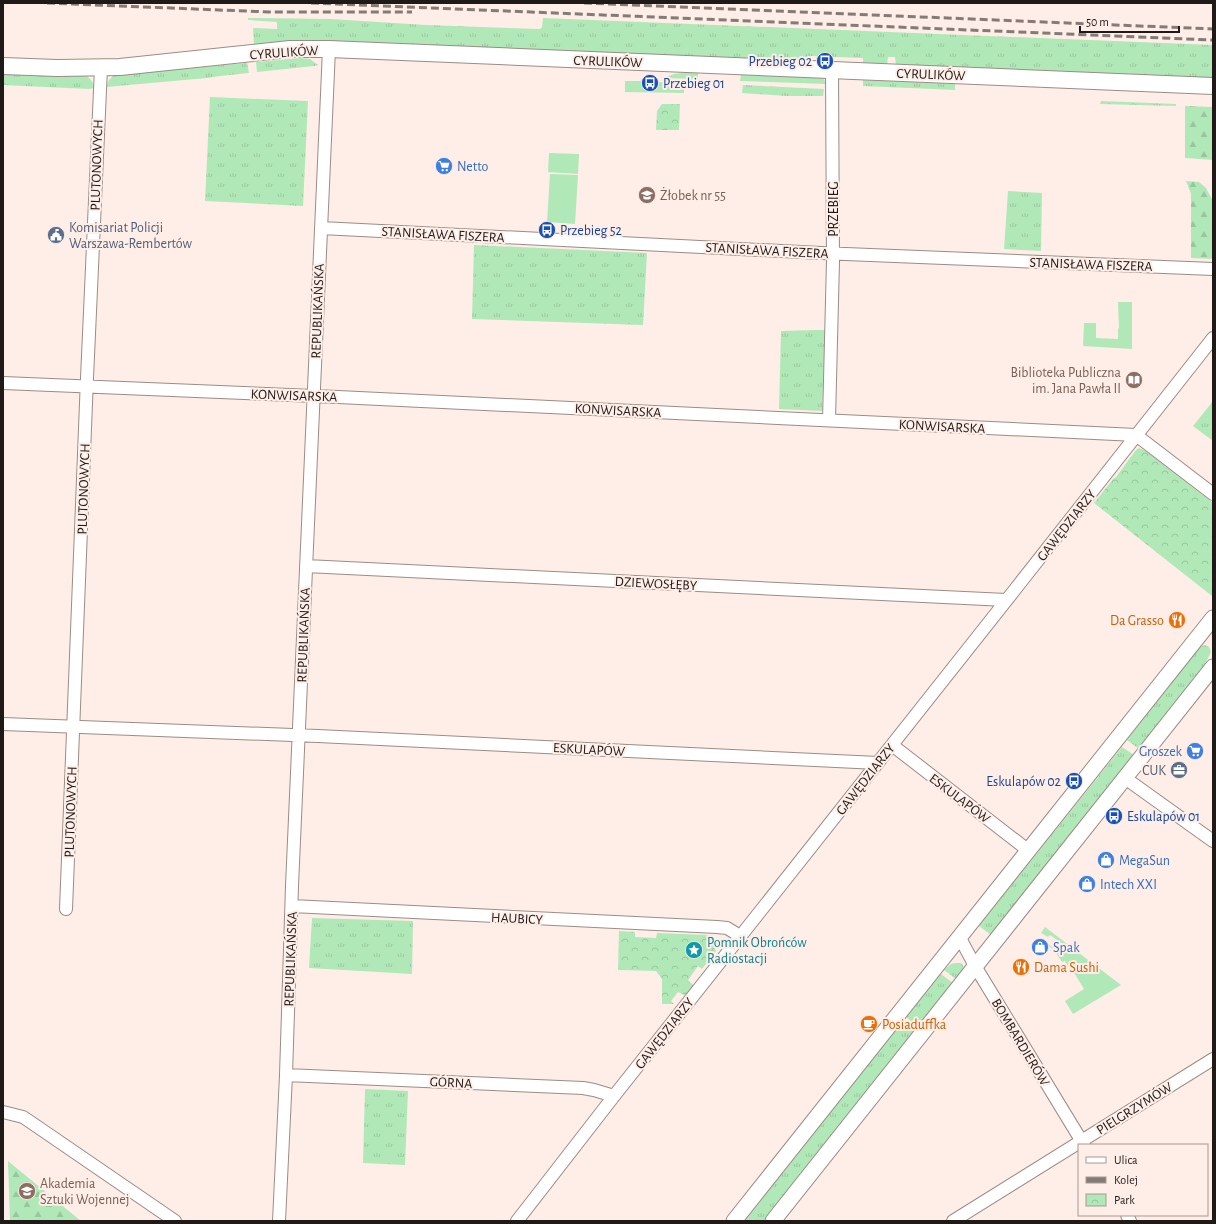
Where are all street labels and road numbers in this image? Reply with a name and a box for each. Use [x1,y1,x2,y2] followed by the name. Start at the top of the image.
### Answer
[249,41,319,62] street label: CYRULIKÓW
[573,51,643,70] street label: CYRULIKÓW
[896,64,966,83] street label: CYRULIKÓW
[88,119,106,211] street label: PLUTONOWYCH
[827,181,841,237] street label: PRZEBIEG
[381,225,505,245] street label: STANISŁAWA FISZERA
[705,241,829,261] street label: STANISŁAWA FISZERA
[1029,256,1153,274] street label: STANISŁAWA FISZERA
[306,263,327,359] street label: REPUBLIKAŃSKA
[250,387,338,405] street label: KONWISARSKA
[574,402,662,420] street label: KONWISARSKA
[898,418,986,436] street label: KONWISARSKA
[75,443,93,535] street label: PLUTONOWYCH
[1035,487,1099,564] street label: GAWĘDZIARZY
[614,575,698,593] street label: DZIEWOSŁĘBY
[292,587,313,683] street label: REPUBLIKAŃSKA
[553,738,626,759] street label: ESKULAPÓW
[834,741,898,818] street label: GAWĘDZIARZY
[62,766,80,858] street label: PLUTONOWYCH
[926,769,995,826] street label: ESKULAPÓW
[279,911,300,1007] street label: REPUBLIKAŃSKA
[491,911,544,927] street label: HAUBICY
[633,995,697,1072] street label: GAWĘDZIARZY
[989,995,1055,1089] street label: BOMBARDIERÓW
[429,1072,473,1091] street label: GÓRNA
[1093,1077,1175,1138] street label: PIELGRZYMÓW

